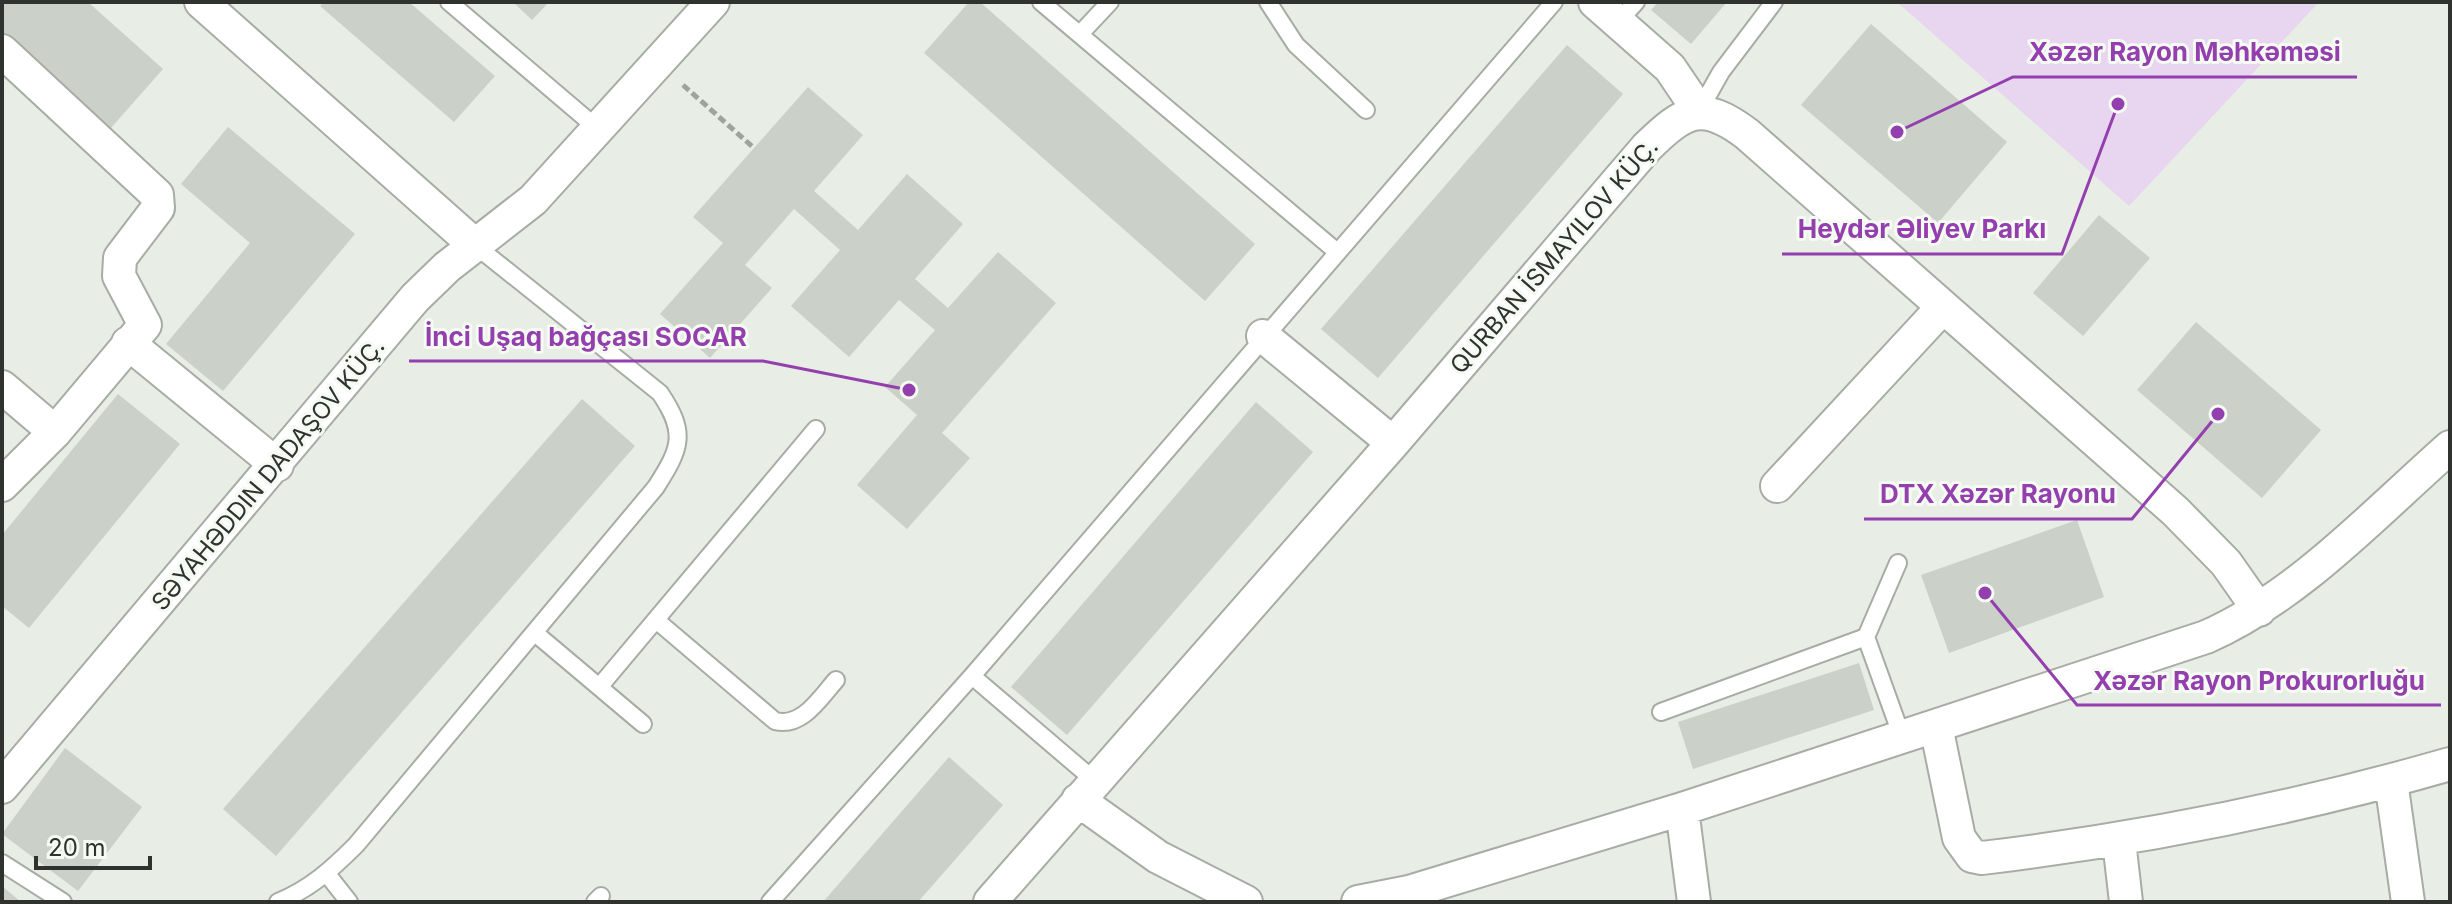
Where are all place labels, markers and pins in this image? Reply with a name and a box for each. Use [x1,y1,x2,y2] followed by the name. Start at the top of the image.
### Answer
[2013,27,2357,77] callout: Xəzər Rayon Məhkəməsi
[1782,204,2062,254] callout: Heydər Əliyev Parkı
[409,311,763,361] callout: İnci Uşaq bağçası SOCAR
[1864,469,2132,519] callout: DTX Xəzər Rayonu
[2077,655,2441,705] callout: Xəzər Rayon Prokurorluğu

